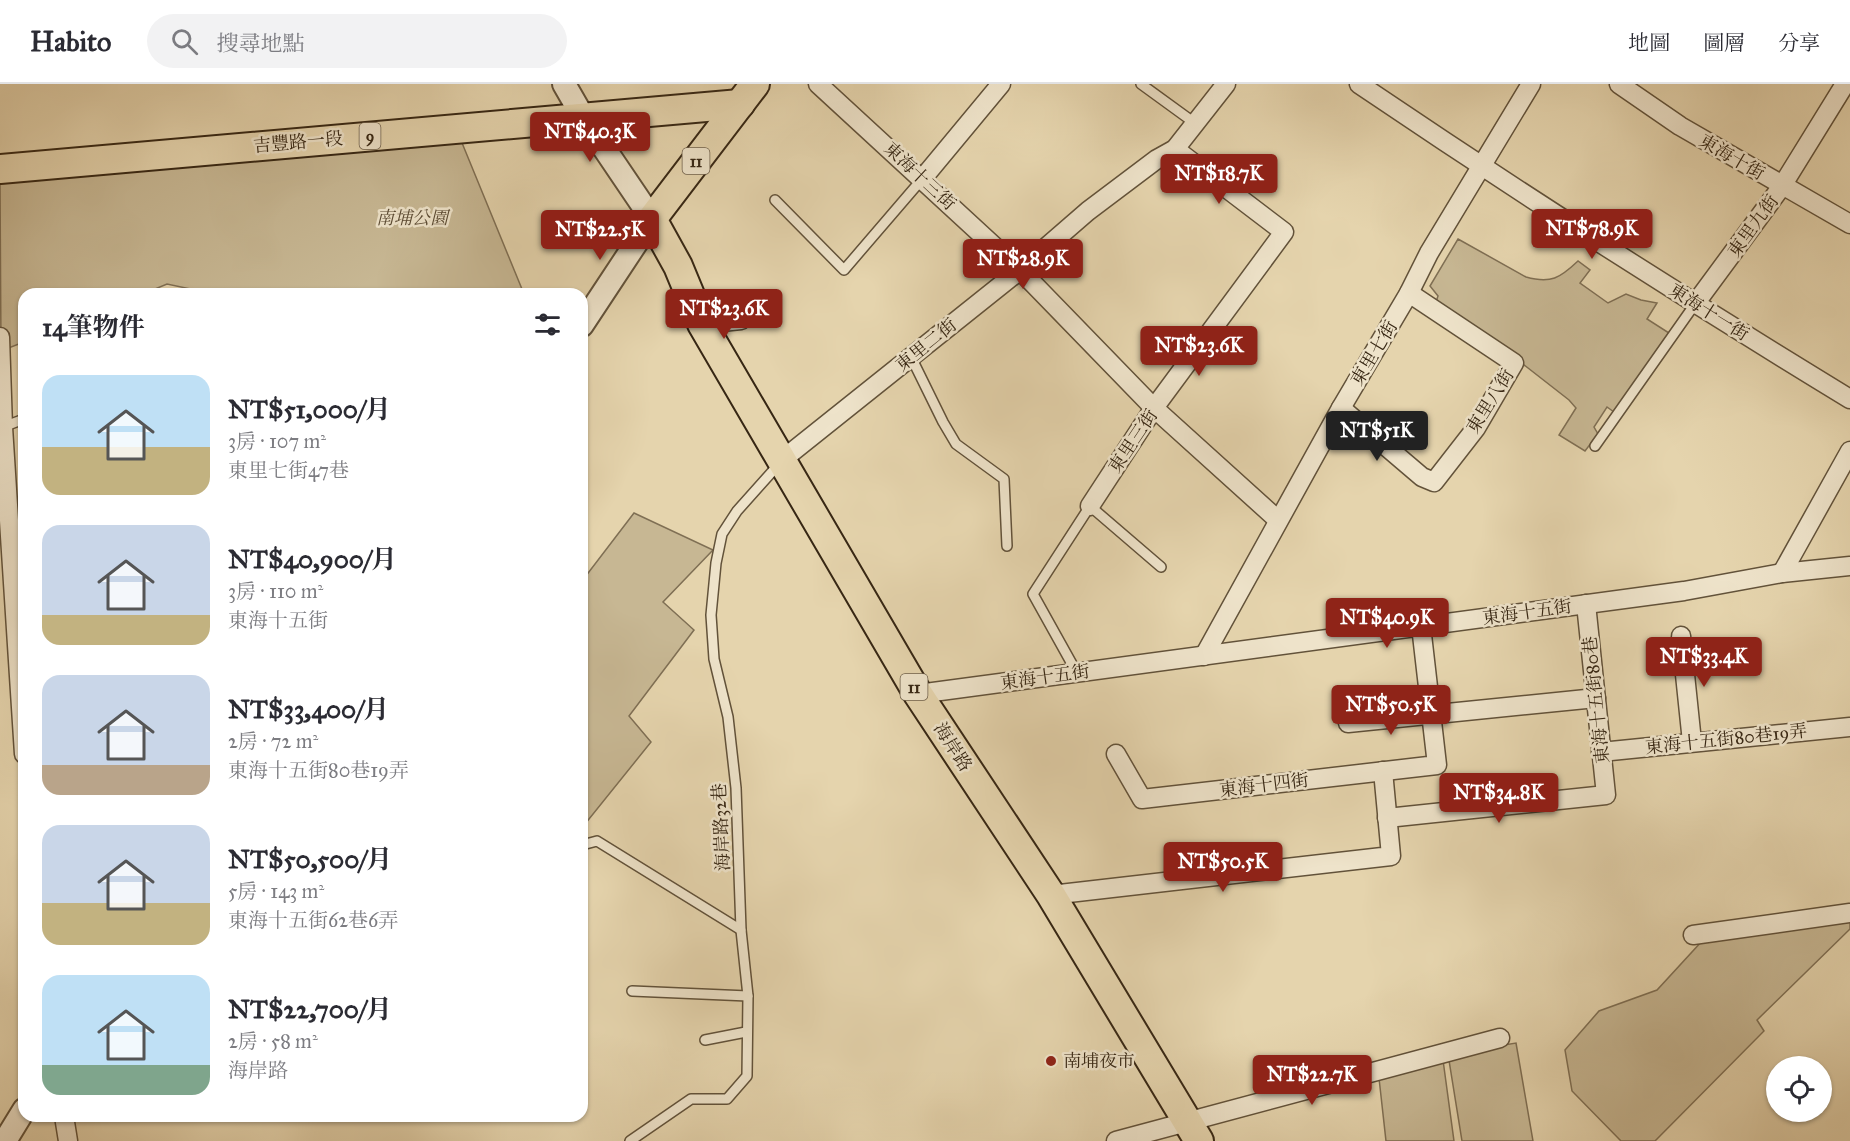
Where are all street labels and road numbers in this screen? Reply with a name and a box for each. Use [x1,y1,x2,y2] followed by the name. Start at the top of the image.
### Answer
[360,123,380,149] road number: 9
[252,127,344,157] street label: 吉豐路一段
[1695,129,1769,185] street label: 東海十街
[880,137,960,215] street label: 東海十三街
[682,148,710,174] road number: 11
[1723,190,1783,262] street label: 東里九街
[1665,279,1753,345] street label: 東海十一街
[891,314,961,376] street label: 東里二街
[1346,316,1402,390] street label: 東里七街
[1462,365,1518,437] street label: 東里八街
[1104,405,1162,477] street label: 東里三街
[1481,595,1573,629] street label: 東海十五街
[1578,635,1614,765] street label: 東海十五街80巷
[999,660,1091,694] street label: 東海十五街
[900,674,928,700] road number: 11
[929,718,977,776] street label: 海岸路
[1644,720,1808,758] street label: 東海十五街80巷19弄
[1218,769,1310,801] street label: 東海十四街
[708,782,734,872] street label: 海岸路32巷

